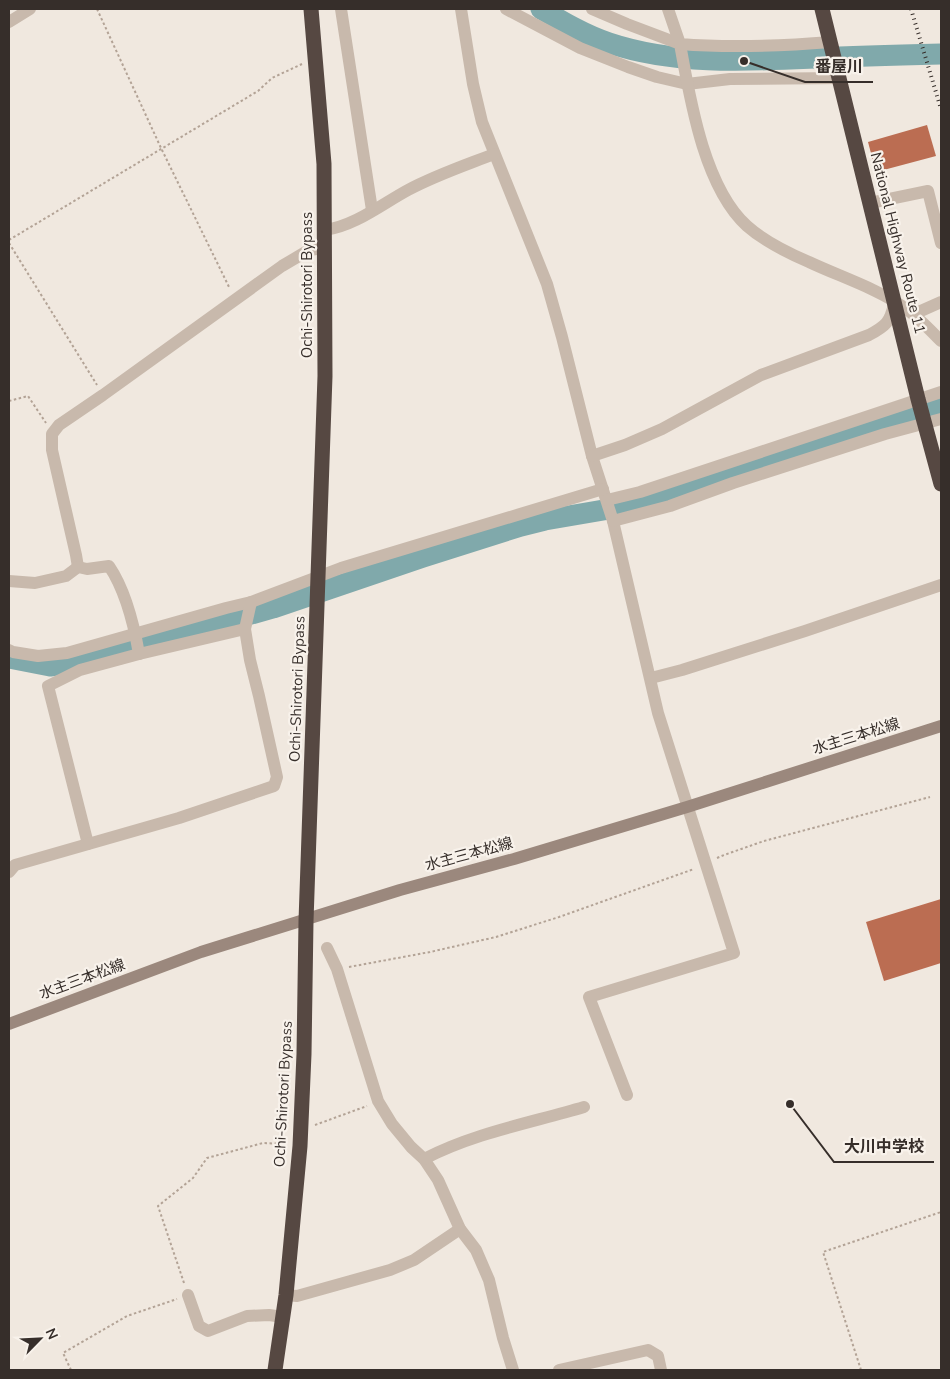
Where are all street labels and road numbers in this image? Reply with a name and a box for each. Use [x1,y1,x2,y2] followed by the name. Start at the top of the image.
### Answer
[866,150,930,336] street label: National Highway Route 11
[297,212,317,358] street label: Ochi-Shirotori Bypass
[284,615,310,763] street label: Ochi-Shirotori Bypass
[810,713,902,759] street label: 水主三本松線
[423,833,515,875] street label: 水主三本松線
[36,954,128,1004] street label: 水主三本松線
[269,1020,297,1168] street label: Ochi-Shirotori Bypass

